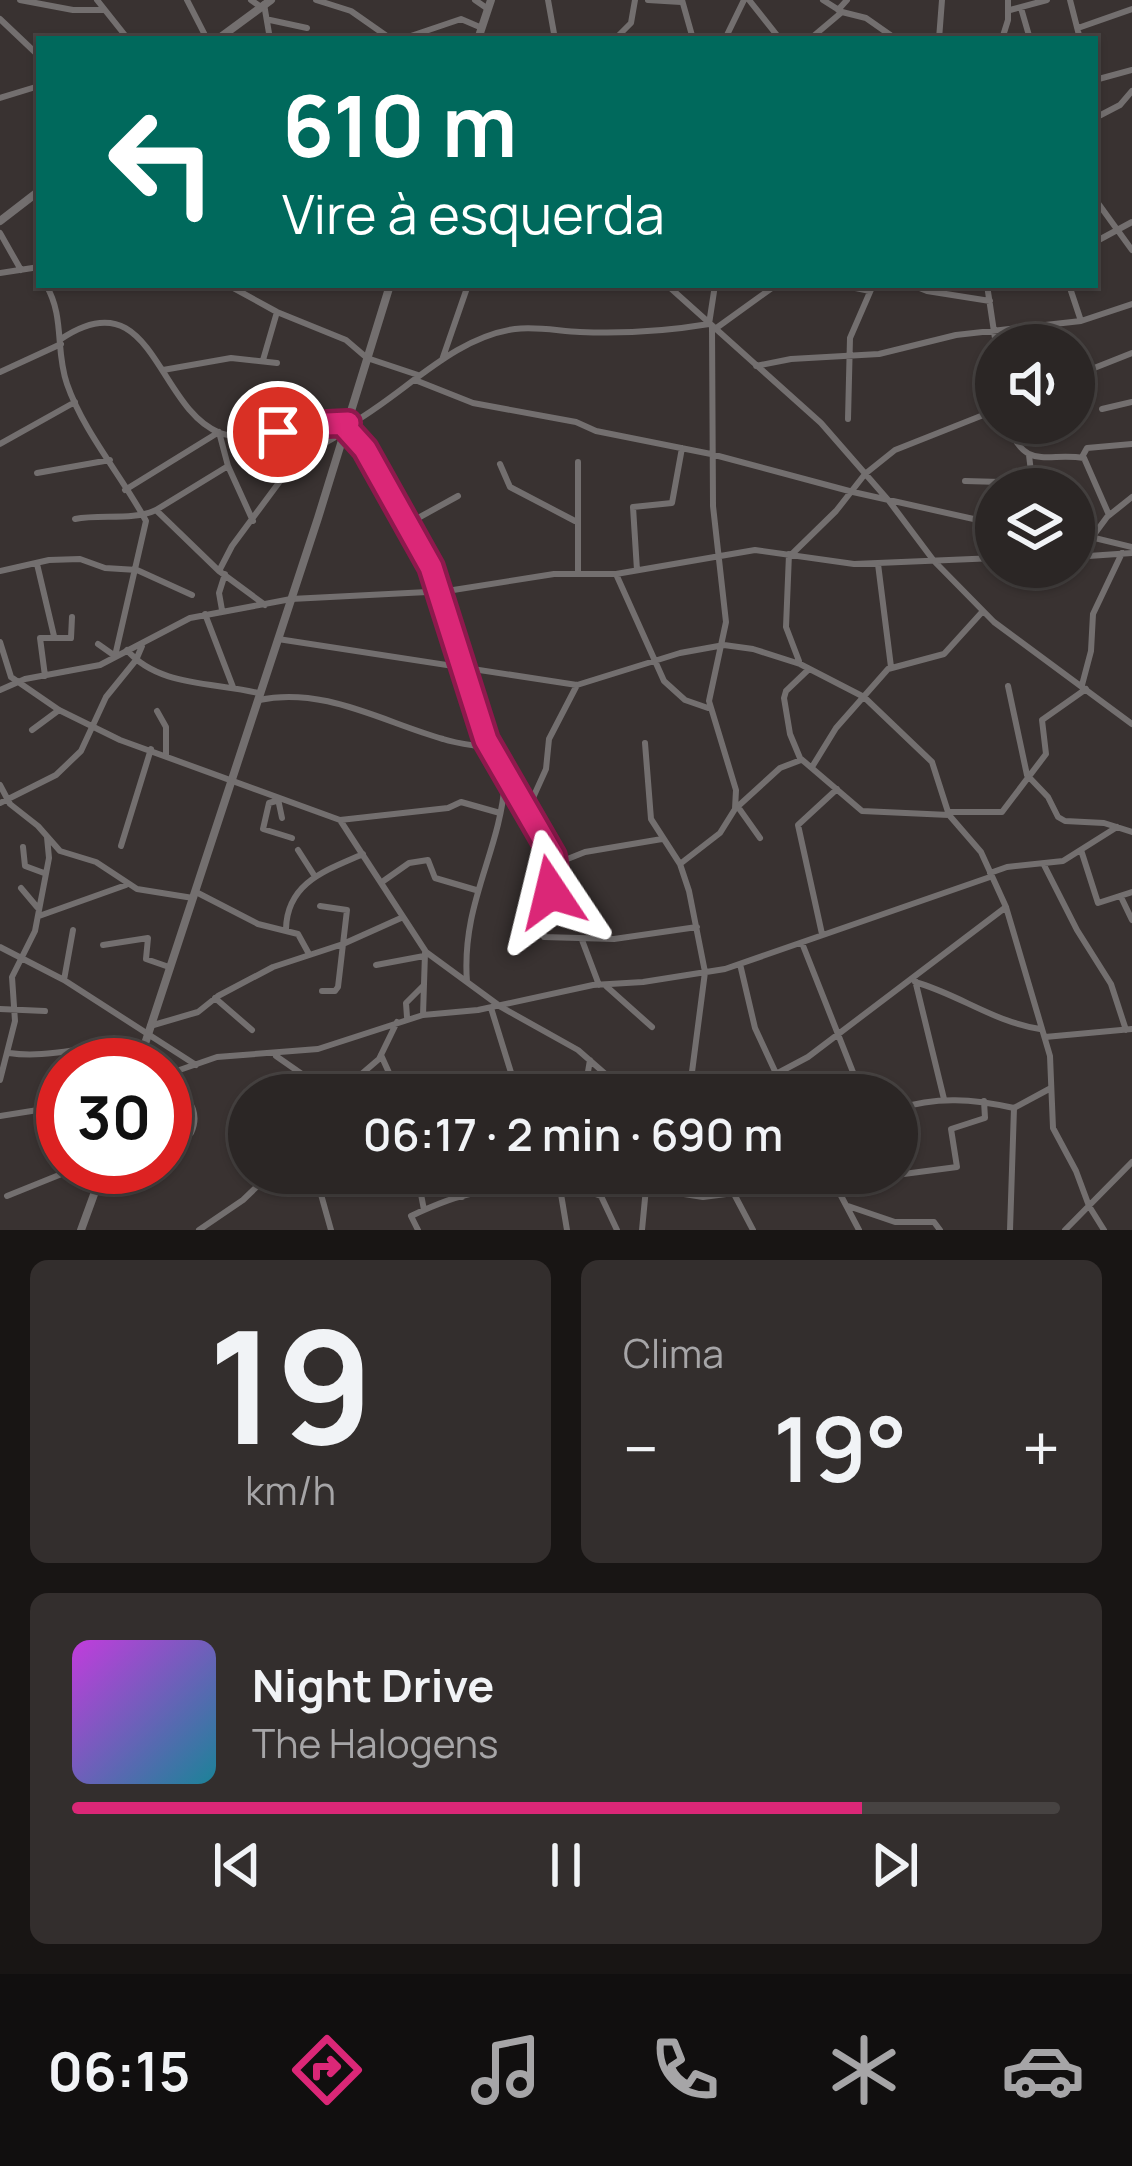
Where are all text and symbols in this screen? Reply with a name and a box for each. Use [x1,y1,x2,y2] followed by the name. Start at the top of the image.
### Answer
[282,67,517,182] text: 610 m
[84,84,240,240] icon: left
[282,176,665,250] text: Vire à esquerda
[975,324,1095,588] map controls
[975,324,1095,444] button: sound
[227,381,329,483] pin
[245,399,311,465] icon: arrive
[975,468,1095,588] button: layers
[488,829,614,955] position arrow
[36,1038,192,1194] speed limit sign: 30
[363,1103,783,1165] text: 06:17 · 2 min · 690 m
[208,1278,373,1491] text: 19
[623,1326,724,1380] text: Clima
[773,1386,908,1509] text: 19°
[623,1403,659,1493] text: −
[1022,1403,1060,1493] text: +
[245,1463,336,1517] text: km/h
[252,1654,494,1716] text: Night Drive
[252,1716,499,1770] text: The Halogens
[204,1832,270,1898] icon: previous
[533,1832,599,1898] icon: pause
[862,1832,928,1898] icon: next
[285,2028,369,2112] icon: directions
[464,2028,548,2112] icon: music
[643,2028,727,2112] icon: phone
[822,2028,906,2112] icon: climate
[1001,2028,1085,2112] icon: car
[47,2033,190,2107] text: 06:15

